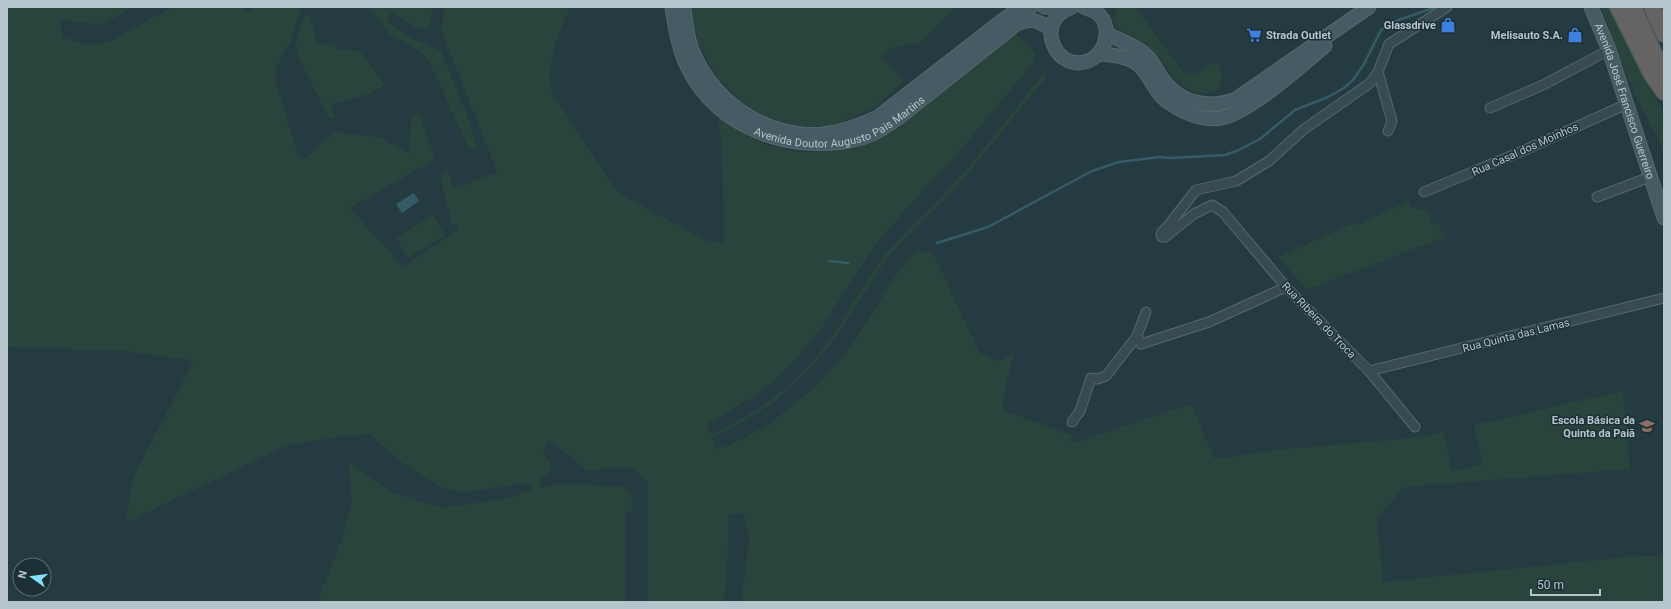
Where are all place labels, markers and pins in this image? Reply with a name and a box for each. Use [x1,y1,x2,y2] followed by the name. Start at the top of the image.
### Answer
[1439,16,1457,34] shop icon: Glassdrive
[1384,19,1436,32] place label: Glassdrive
[1245,26,1263,44] supermarket icon: Strada Outlet
[1566,26,1584,44] shop icon: Melisauto S.A.
[1266,29,1331,42] place label: Strada Outlet
[1491,29,1563,42] place label: Melisauto S.A.
[1552,414,1635,440] place label: Escola Básica da Quinta da Paiã
[1638,417,1656,435] school or university icon: Escola Básica da Quinta da Paiã

